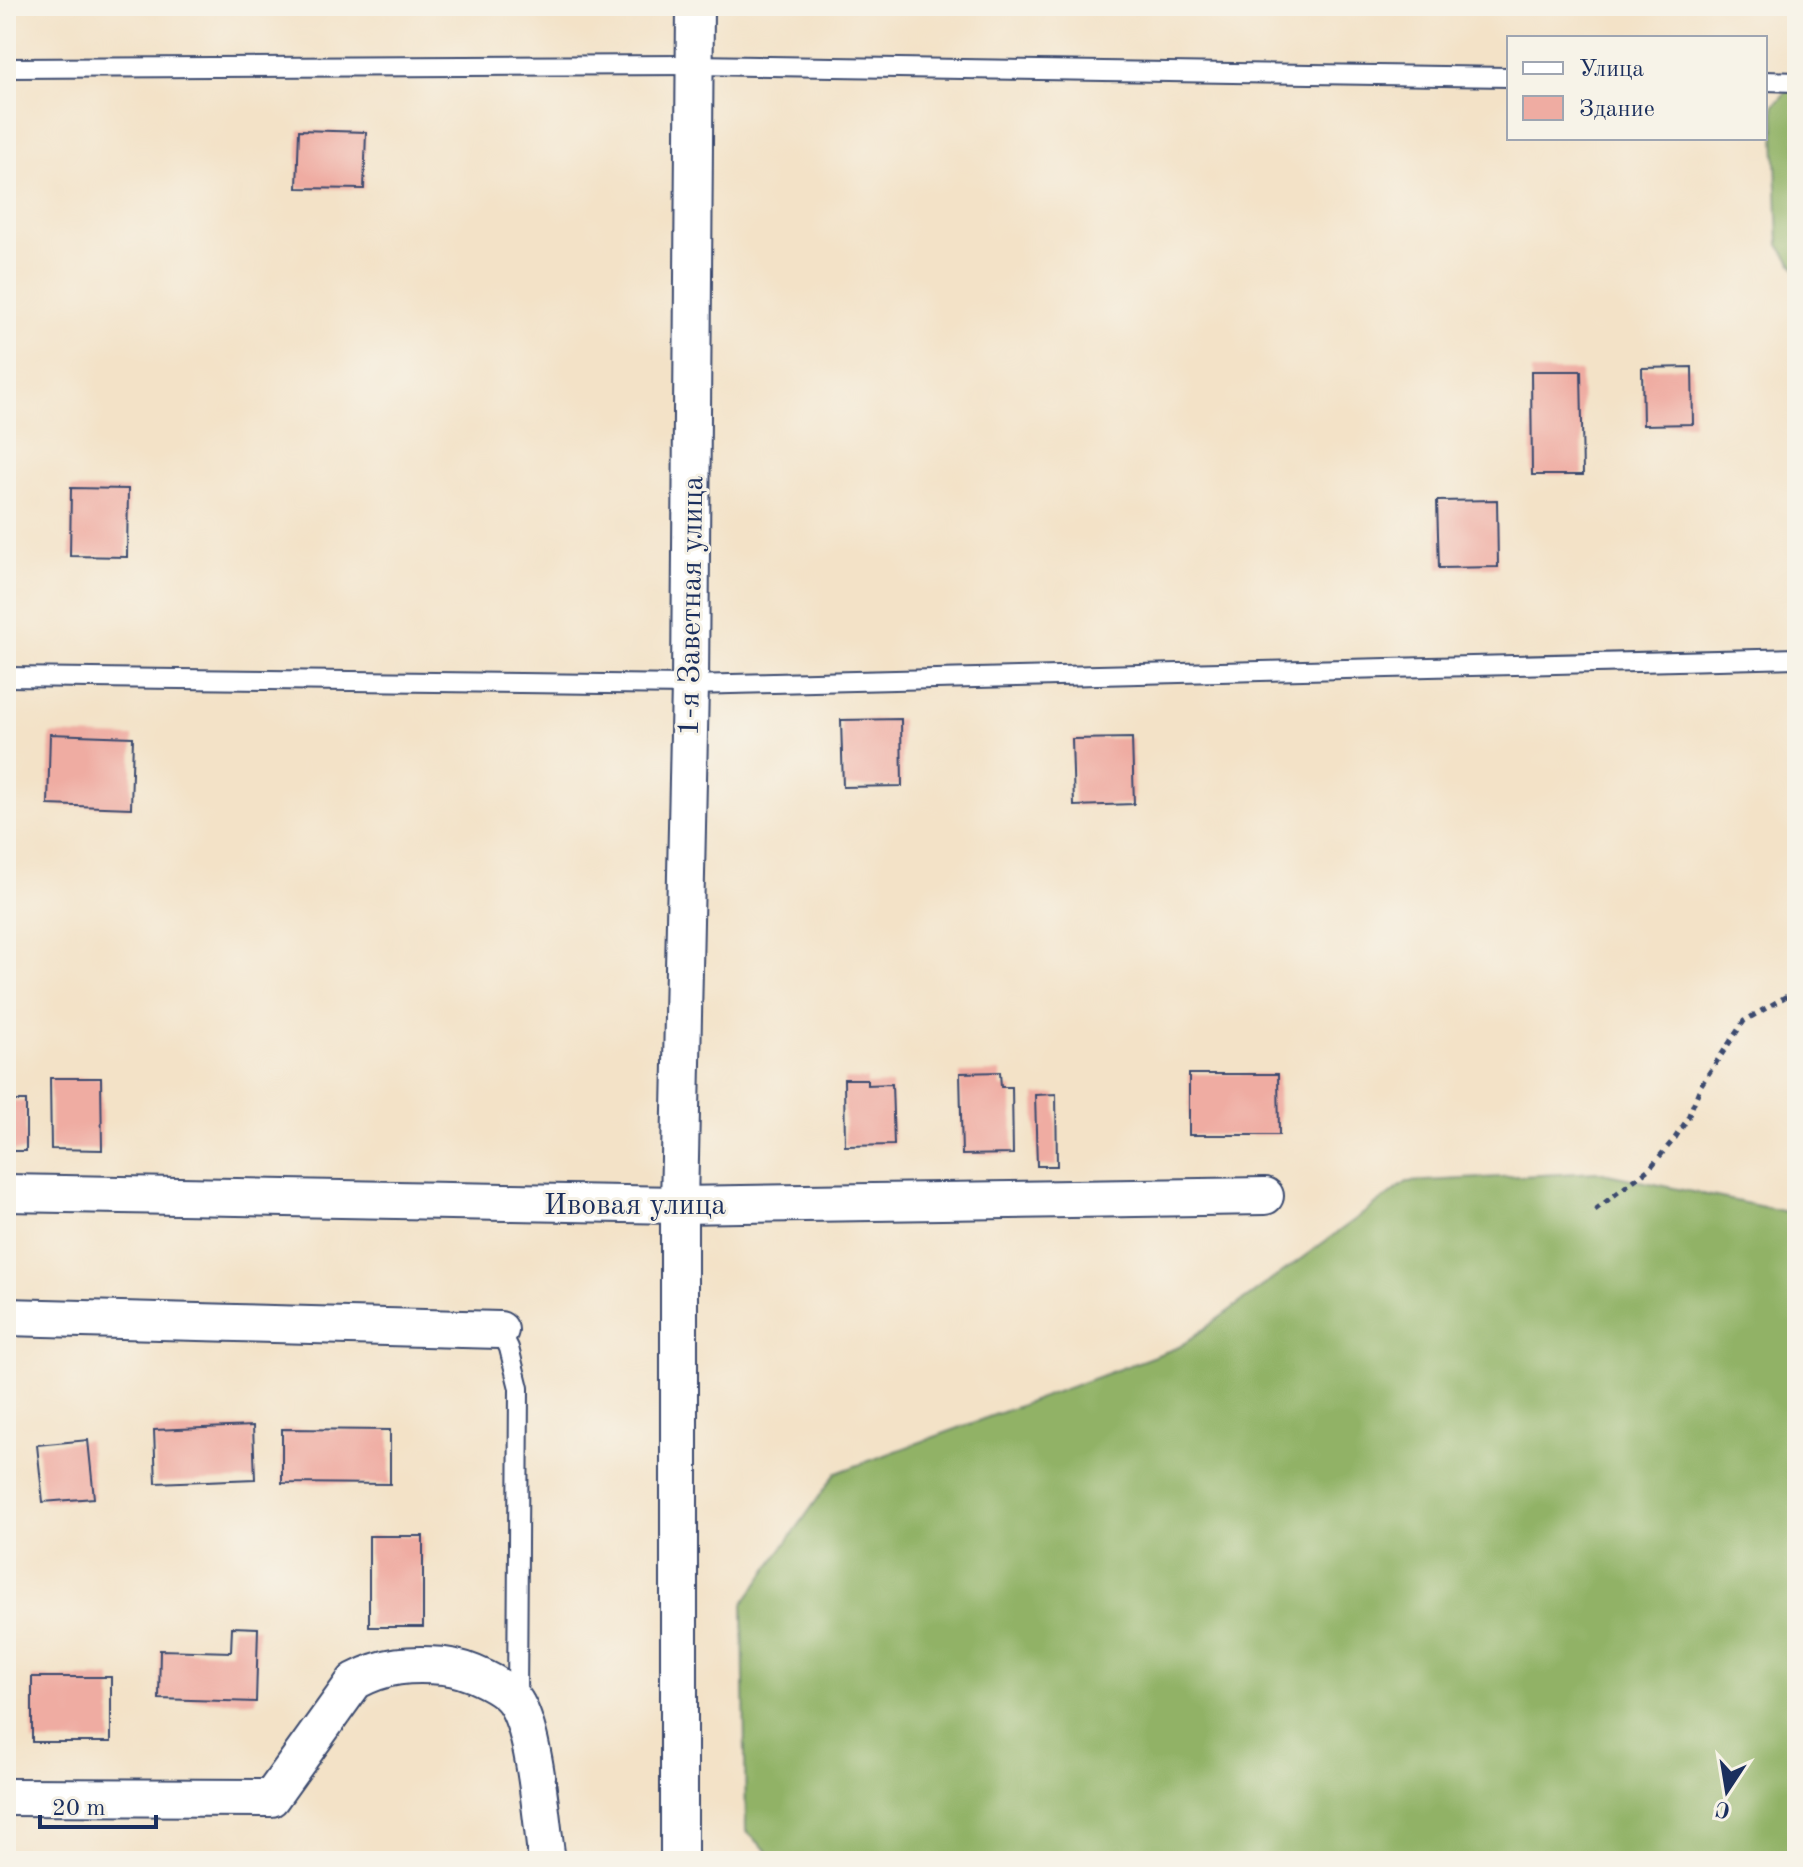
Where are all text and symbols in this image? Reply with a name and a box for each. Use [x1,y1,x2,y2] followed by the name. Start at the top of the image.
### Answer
[1507,36,1767,140] legend
[1579,58,1644,82] text: Улица
[1579,98,1655,122] text: Здание
[675,475,709,736] street label: 1-я Заветная улица
[544,1191,726,1221] street label: Ивовая улица
[1687,1751,1767,1831] north arrow
[40,1779,156,1829] scale bar
[1714,1796,1733,1821] text: С
[52,1797,106,1821] text: 20 m

